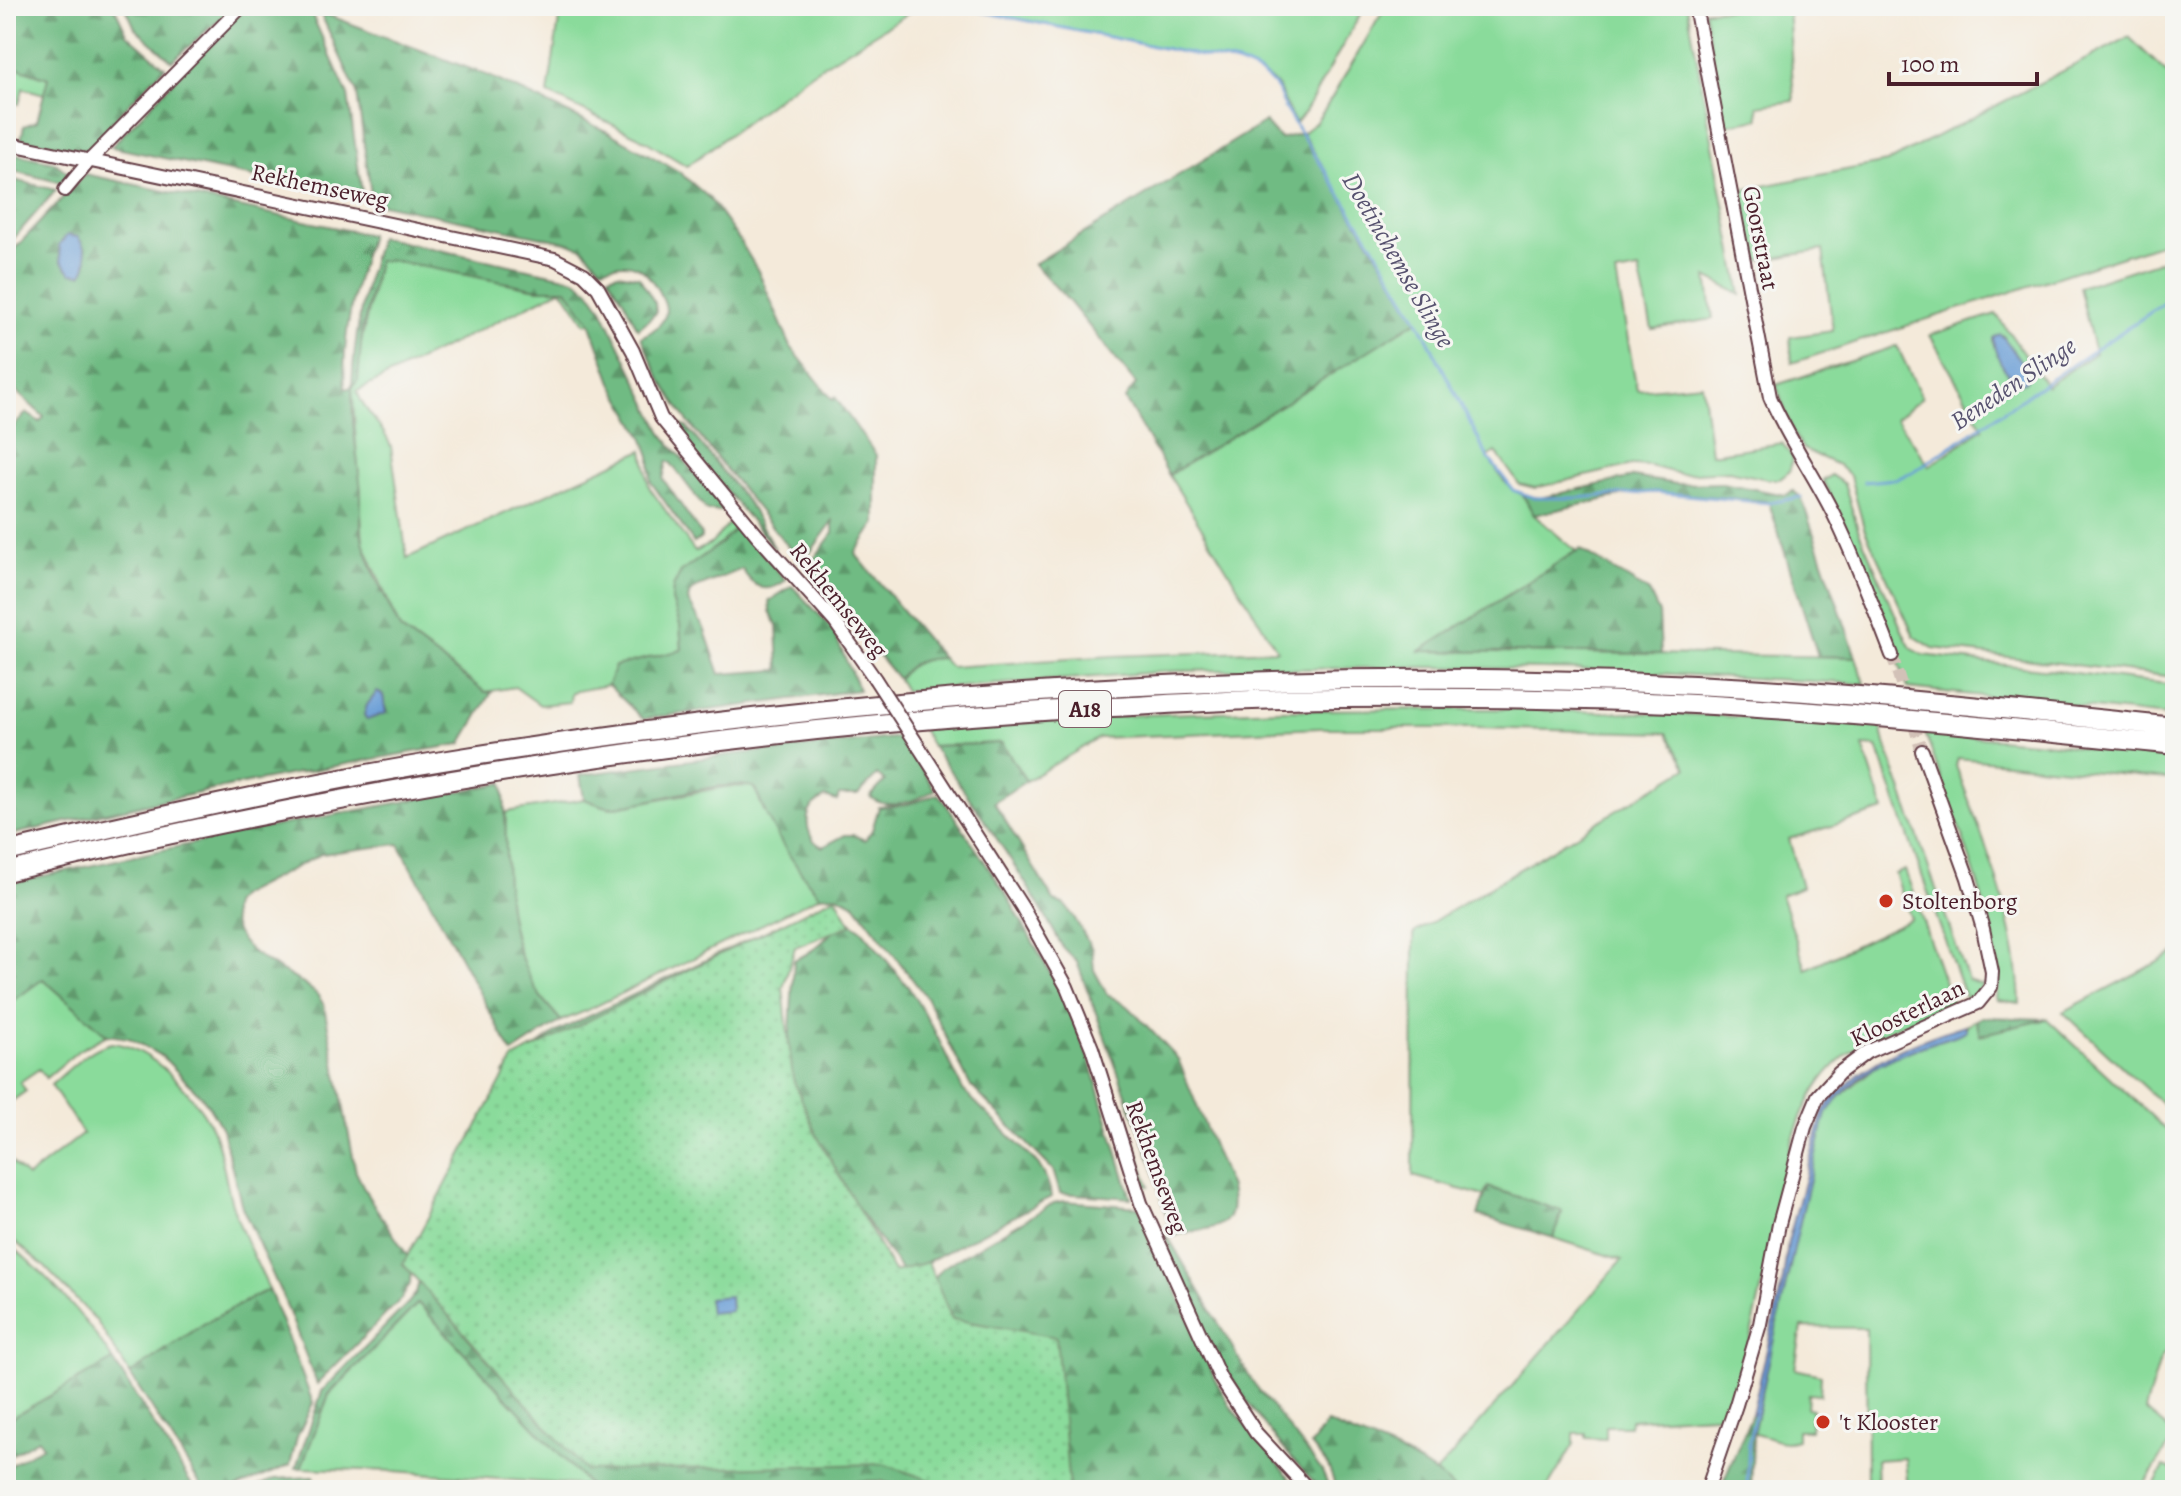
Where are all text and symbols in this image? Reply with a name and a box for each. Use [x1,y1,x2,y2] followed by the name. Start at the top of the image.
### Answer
[1889,36,2037,86] scale bar
[1901,48,1960,80] text: 100 m
[248,156,392,216] street label: Rekhemseweg
[1334,166,1463,354] water label: Doetinchemse Slinge
[1735,183,1787,293] street label: Goorstraat
[1943,328,2083,438] water label: Beneden Slinge
[783,536,895,664] street label: Rekhemseweg
[1059,691,1111,727] road number: A18
[1902,885,2018,917] place label: Stoltenborg
[1877,892,1895,910] marker: Stoltenborg
[1844,971,1970,1055] street label: Kloosterlaan
[1118,1096,1196,1238] street label: Rekhemseweg
[1839,1406,1938,1438] place label: 't Klooster
[1814,1413,1832,1431] marker: 't Klooster

